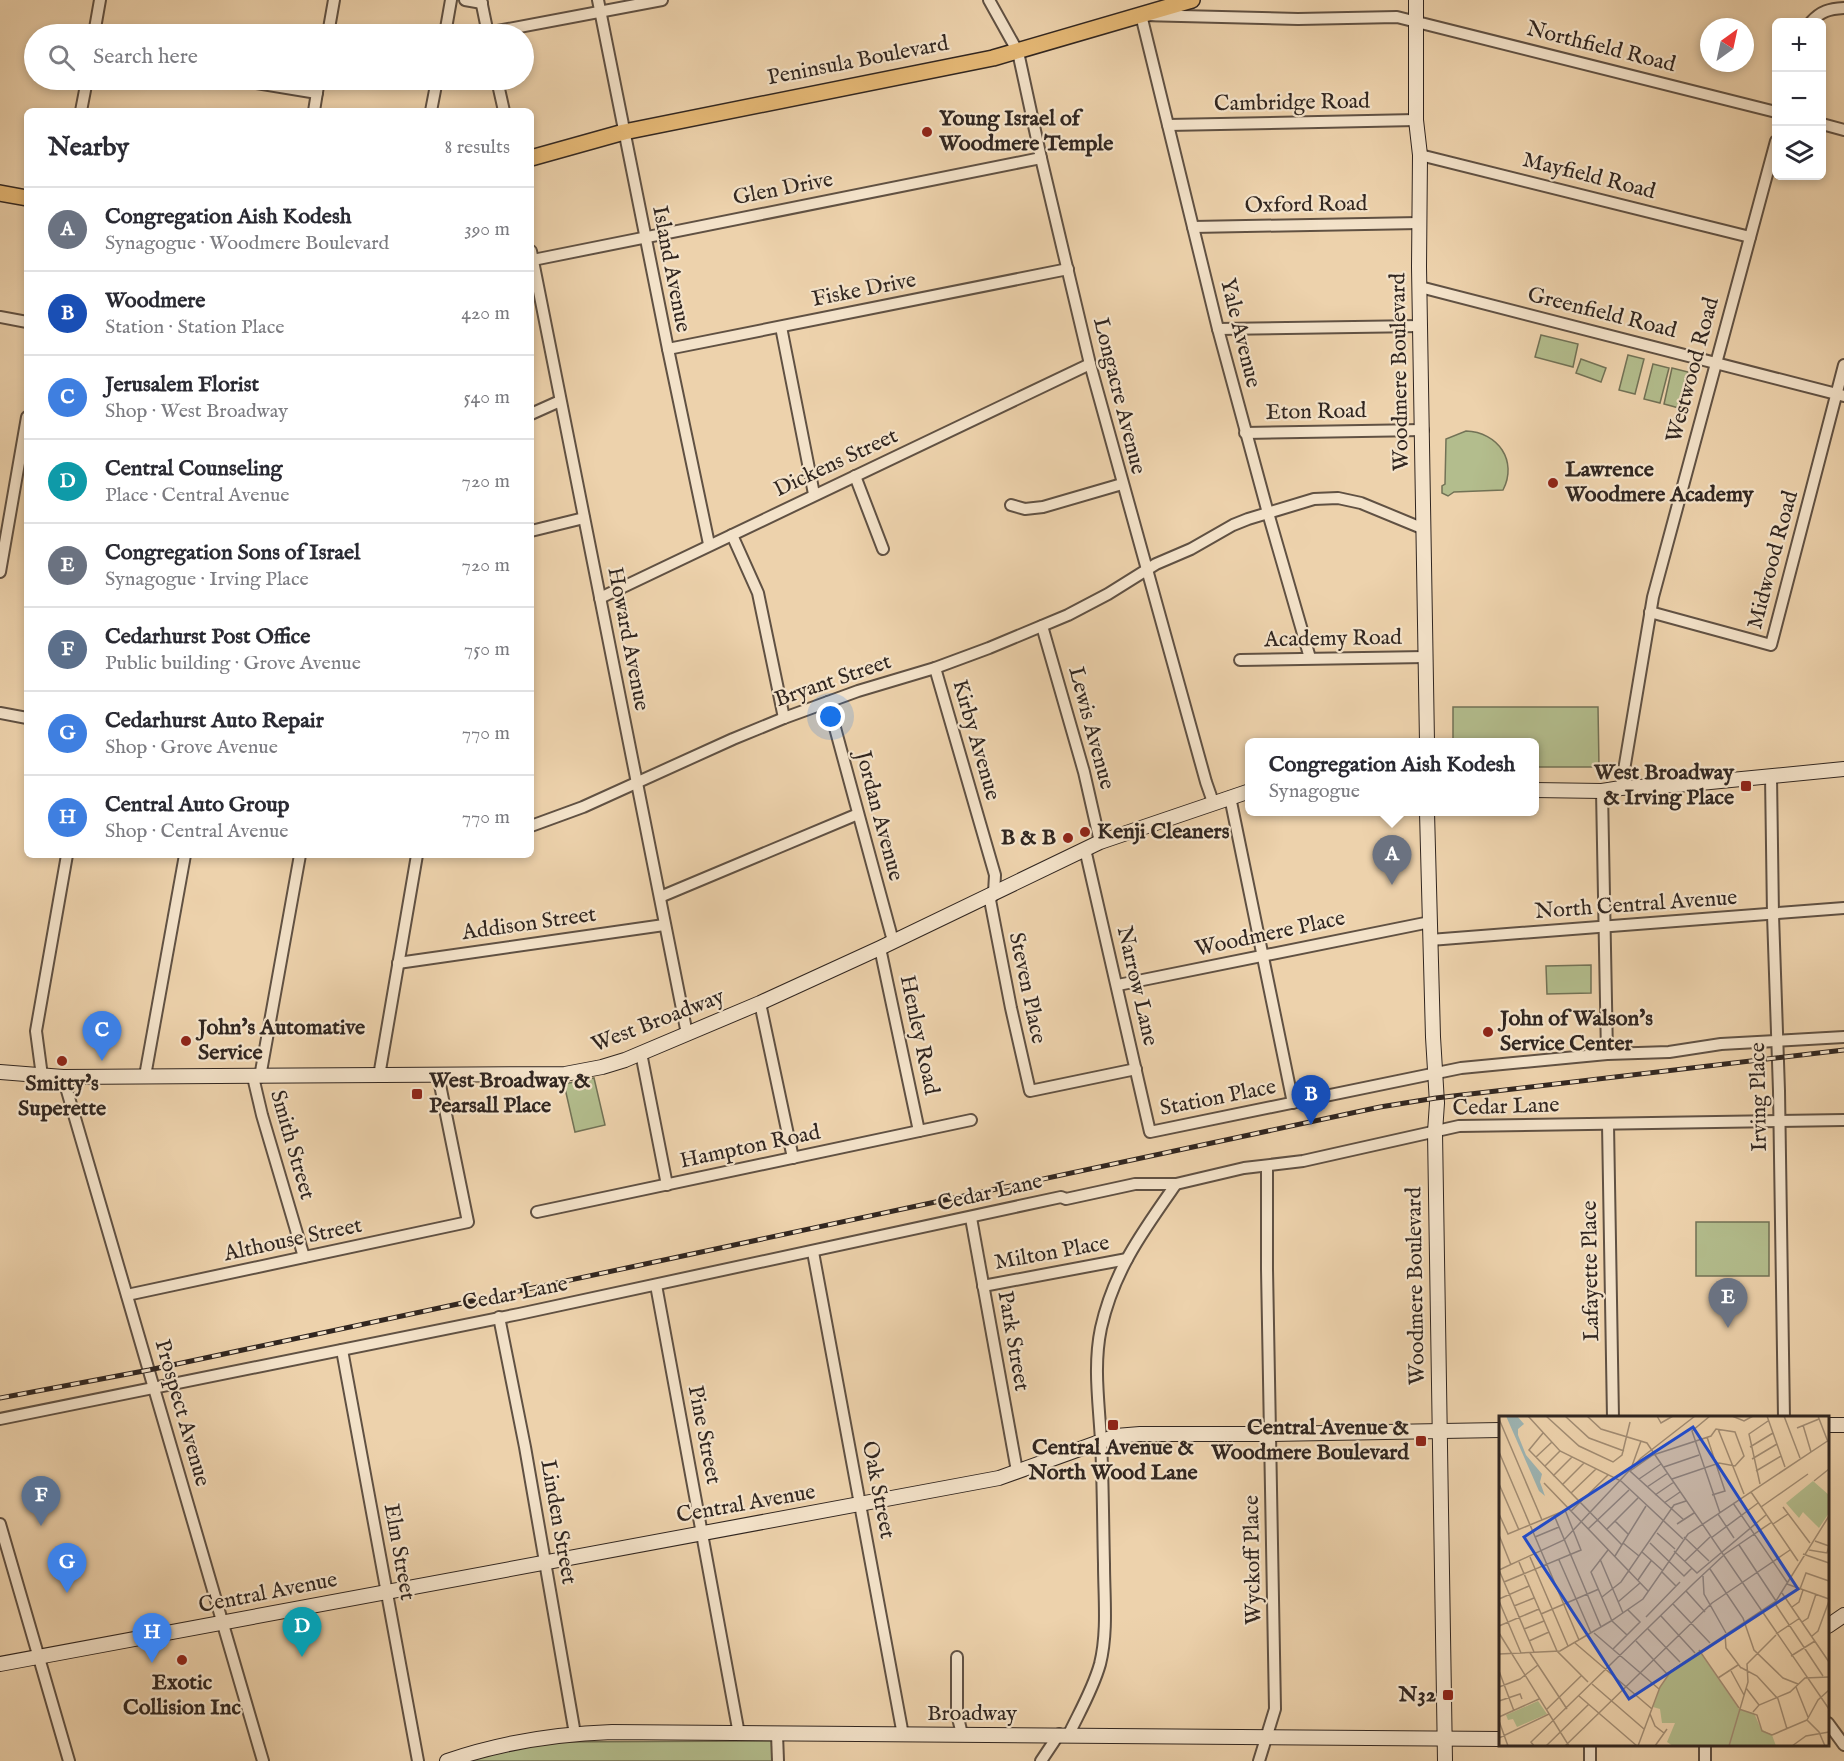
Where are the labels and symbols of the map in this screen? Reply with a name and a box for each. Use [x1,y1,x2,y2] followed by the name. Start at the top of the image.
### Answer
[1524,15,1679,79] street label: Northfield Road
[1700,18,1754,72] north arrow
[765,30,951,92] street label: Peninsula Boulevard
[1214,88,1370,118] street label: Cambridge Road
[938,105,1113,158] place label: Young Israel of Woodmere Temple
[920,125,934,139] marker: Young Israel of Woodmere Temple
[1520,146,1659,206] street label: Mayfield Road
[731,166,835,212] street label: Glen Drive
[1244,190,1368,220] street label: Oxford Road
[645,203,697,335] street label: Island Avenue
[810,266,918,314] street label: Fiske Drive
[1384,272,1416,471] street label: Woodmere Boulevard
[1213,275,1267,391] street label: Yale Avenue
[1525,281,1680,345] street label: Greenfield Road
[1660,294,1726,446] street label: Westwood Road
[1086,315,1152,477] street label: Longacre Avenue
[1265,397,1367,427] street label: Eton Road
[770,422,903,504] street label: Dickens Street
[1564,456,1755,509] place label: Lawrence Woodmere Academy
[1546,476,1560,490] marker: Lawrence Woodmere Academy
[1741,487,1805,632] street label: Midwood Road
[600,565,656,713] street label: Howard Avenue
[1263,624,1402,654] street label: Academy Road
[771,648,895,714] street label: Bryant Street
[1061,664,1121,792] street label: Lewis Avenue
[945,676,1007,804] street label: Kirby Avenue
[816,702,845,731] your location
[847,745,910,884] street label: Jordan Avenue
[1593,759,1735,812] place label: West Broadway & Irving Place
[1739,779,1753,793] marker: West Broadway & Irving Place
[1097,818,1230,846] place label: Kenji Cleaners
[1001,824,1056,852] place label: B & B
[1078,825,1092,839] marker: Kenji Cleaners
[1061,831,1075,845] marker: B & B
[1372,836,1412,885] pin: A
[1534,884,1738,926] street label: North Central Avenue
[459,901,598,947] street label: Addison Street
[1192,904,1348,964] street label: Woodmere Place
[1110,923,1164,1049] street label: Narrow Lane
[1002,930,1052,1046] street label: Steven Place
[893,973,945,1098] street label: Henley Road
[588,983,729,1059] street label: West Broadway
[1497,1005,1653,1058] place label: John of Walson's Service Center
[82,1012,122,1061] pin: C
[195,1014,365,1067] place label: John's Automative Service
[1481,1025,1495,1039] marker: John of Walson's Service Center
[179,1034,193,1048] marker: John's Automative Service
[1744,1042,1774,1152] street label: Irving Place
[55,1054,69,1068] marker: Smitty's Superette
[428,1067,591,1120] place label: West Broadway & Pearsall Place
[18,1070,106,1123] place label: Smitty's Superette
[1158,1073,1278,1123] street label: Station Place
[1292,1076,1330,1125] pin: B
[263,1087,321,1204] street label: Smith Street
[410,1087,424,1101] marker: West Broadway & Pearsall Place
[1452,1091,1560,1123] street label: Cedar Lane
[677,1118,823,1176] street label: Hampton Road
[935,1167,1045,1219] street label: Cedar Lane
[1400,1186,1432,1385] street label: Woodmere Boulevard
[1576,1200,1606,1342] street label: Lafayette Place
[220,1212,365,1269] street label: Althouse Street
[992,1229,1112,1277] street label: Milton Place
[460,1270,570,1318] street label: Cedar Lane
[1708,1278,1748,1328] pin: E
[990,1289,1036,1394] street label: Park Street
[148,1336,216,1490] street label: Prospect Avenue
[681,1383,727,1487] street label: Pine Street
[1210,1414,1410,1467] place label: Central Avenue & Woodmere Boulevard
[1499,1416,1829,1746] inset map
[1106,1418,1120,1432] marker: Central Avenue & North Wood Lane
[1027,1434,1198,1487] place label: Central Avenue & North Wood Lane
[1414,1434,1428,1448] marker: Central Avenue & Woodmere Boulevard
[855,1439,901,1542] street label: Oak Street
[533,1457,583,1587] street label: Linden Street
[22,1476,60,1526] pin: F
[674,1478,818,1530] street label: Central Avenue
[1238,1495,1268,1625] street label: Wyckoff Place
[377,1501,421,1603] street label: Elm Street
[48,1544,86,1593] pin: G
[196,1566,340,1620] street label: Central Avenue
[282,1608,322,1657] pin: D
[132,1614,172,1663] pin: H
[175,1653,189,1667] marker: Exotic Collision Inc
[123,1669,241,1722] place label: Exotic Collision Inc
[1397,1681,1436,1709] place label: N32
[1441,1688,1455,1702] marker: N32
[927,1700,1017,1728] street label: Broadway

